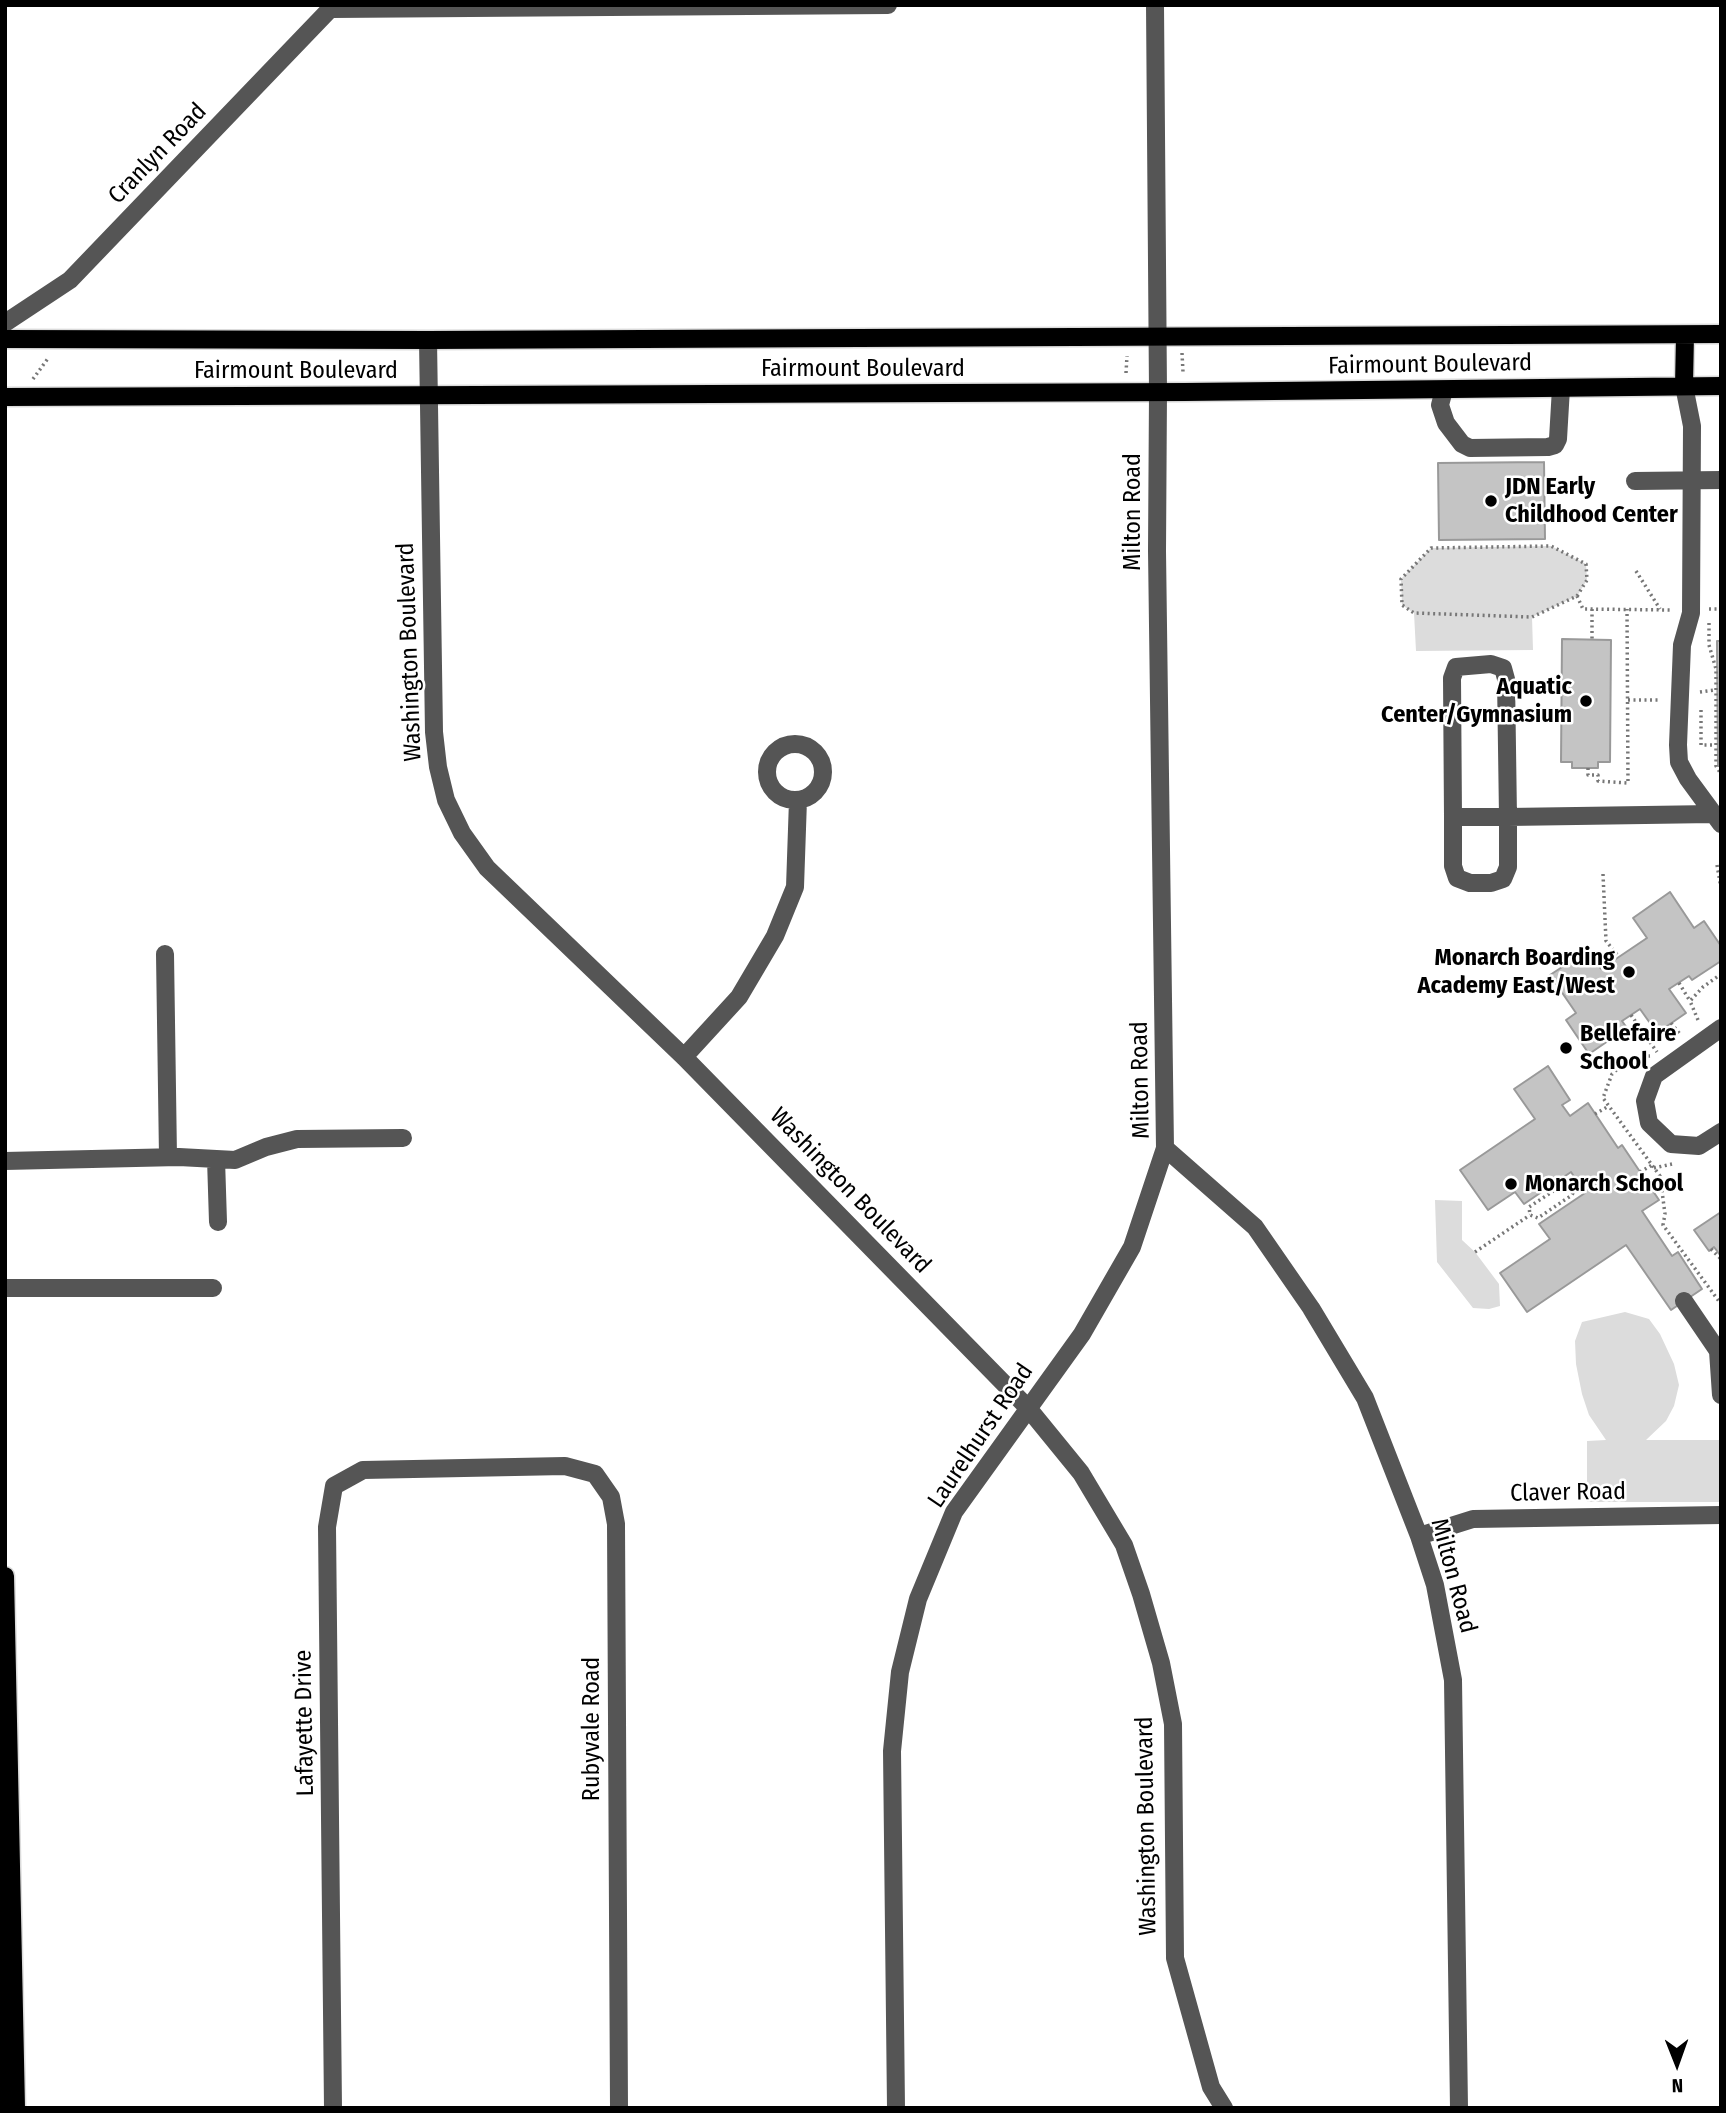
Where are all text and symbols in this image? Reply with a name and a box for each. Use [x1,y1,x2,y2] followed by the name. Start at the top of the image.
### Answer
[103,98,213,210] street label: Cranlyn Road
[1328,349,1532,381] street label: Fairmount Boulevard
[761,355,965,383] street label: Fairmount Boulevard
[194,357,398,385] street label: Fairmount Boulevard
[1119,453,1147,571] street label: Milton Road
[1505,473,1678,529] place label: JDN Early Childhood Center
[1483,493,1499,509] marker: JDN Early Childhood Center
[392,542,428,762] street label: Washington Boulevard
[1381,673,1572,729] place label: Aquatic Center/Gymnasium
[1578,693,1594,709] marker: Aquatic Center/Gymnasium
[1417,944,1615,1000] place label: Monarch Boarding Academy East/West
[1621,964,1637,980] marker: Monarch Boarding Academy East/West
[1580,1020,1677,1076] place label: Bellefaire School
[1126,1021,1156,1139] street label: Milton Road
[1558,1040,1574,1056] marker: Bellefaire School
[764,1102,936,1280] street label: Washington Boulevard
[1525,1170,1683,1198] place label: Monarch School
[1503,1176,1519,1192] marker: Monarch School
[922,1359,1040,1513] street label: Laurelhurst Road
[1510,1478,1626,1508] street label: Claver Road
[1424,1515,1482,1637] street label: Milton Road
[289,1649,321,1797] street label: Lafayette Drive
[578,1657,606,1801] street label: Rubyvale Road
[1131,1716,1163,1936] street label: Washington Boulevard
[1642,2029,1712,2099] north arrow
[1671,2074,1683,2097] text: N

